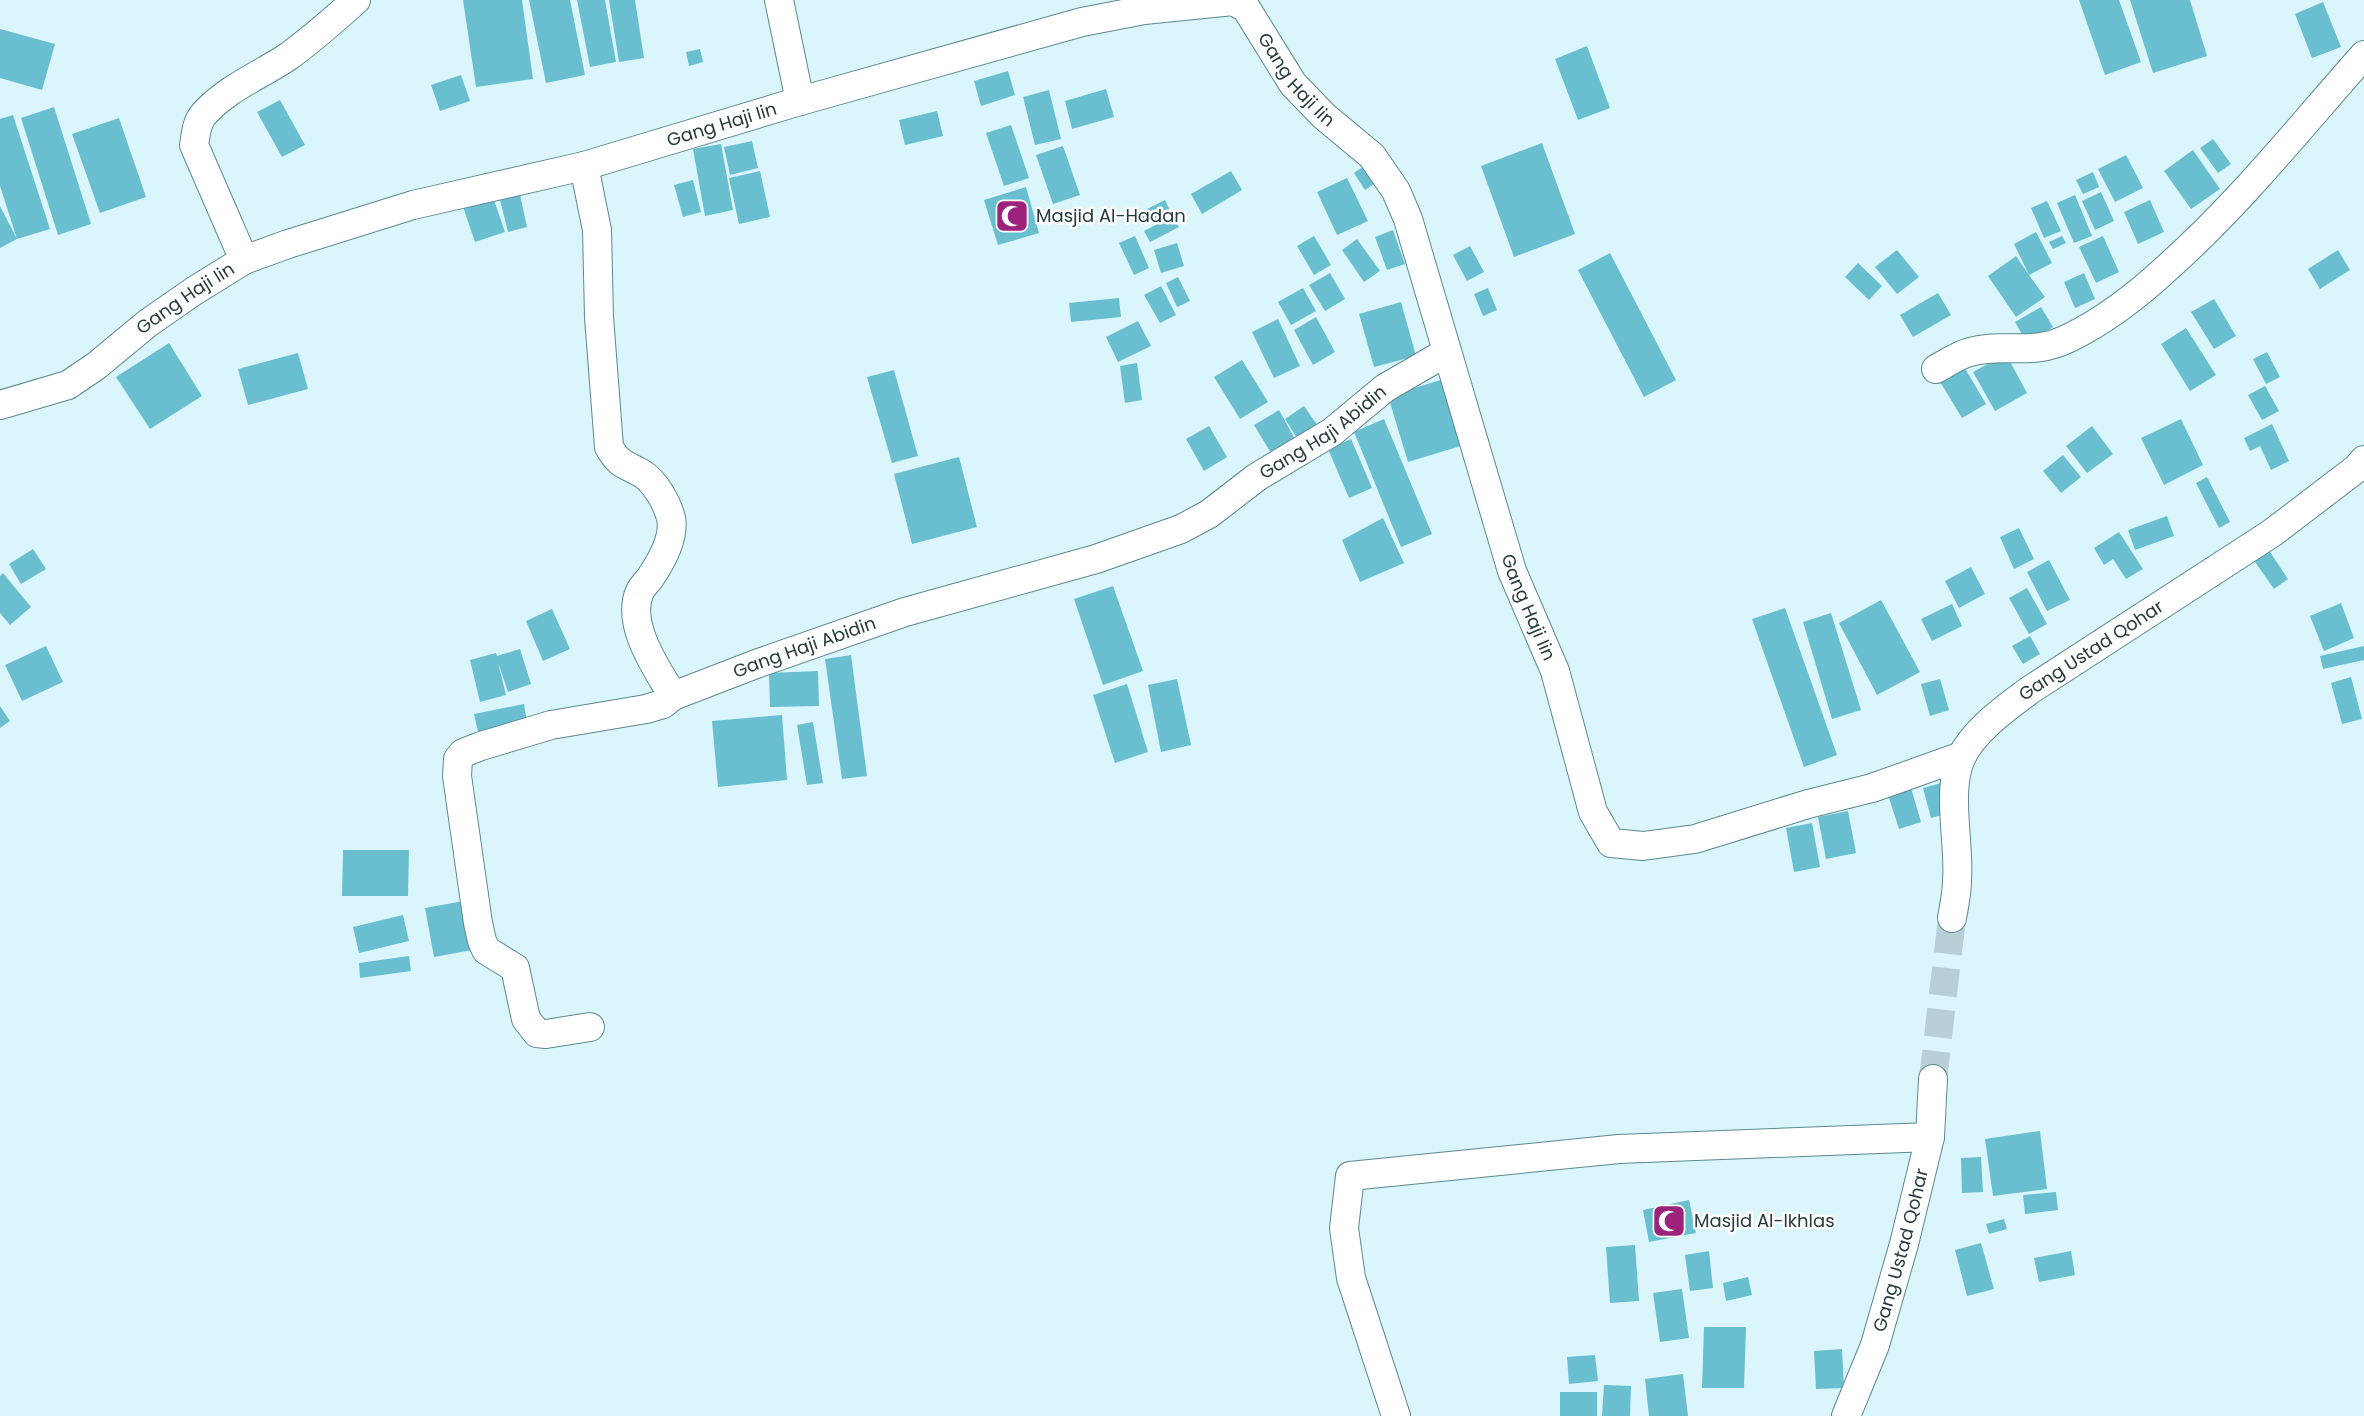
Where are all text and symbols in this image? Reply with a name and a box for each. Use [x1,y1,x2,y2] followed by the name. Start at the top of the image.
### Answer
[1252,28,1341,132] street label: Gang Haji Iin
[664,96,779,152] street label: Gang Haji Iin
[993,197,1031,235] mosque icon: Masjid Al-Hadan
[1036,203,1186,228] place label: Masjid Al-Hadan
[131,256,239,340] street label: Gang Haji Iin
[1254,379,1391,485] street label: Gang Haji Abidin
[1496,551,1562,664] street label: Gang Haji Iin
[2013,594,2168,706] street label: Gang Ustad Qohar
[729,610,879,684] street label: Gang Haji Abidin
[1866,1166,1934,1335] street label: Gang Ustad Qohar
[1650,1202,1688,1240] mosque icon: Masjid Al-Ikhlas
[1694,1208,1835,1233] place label: Masjid Al-Ikhlas

